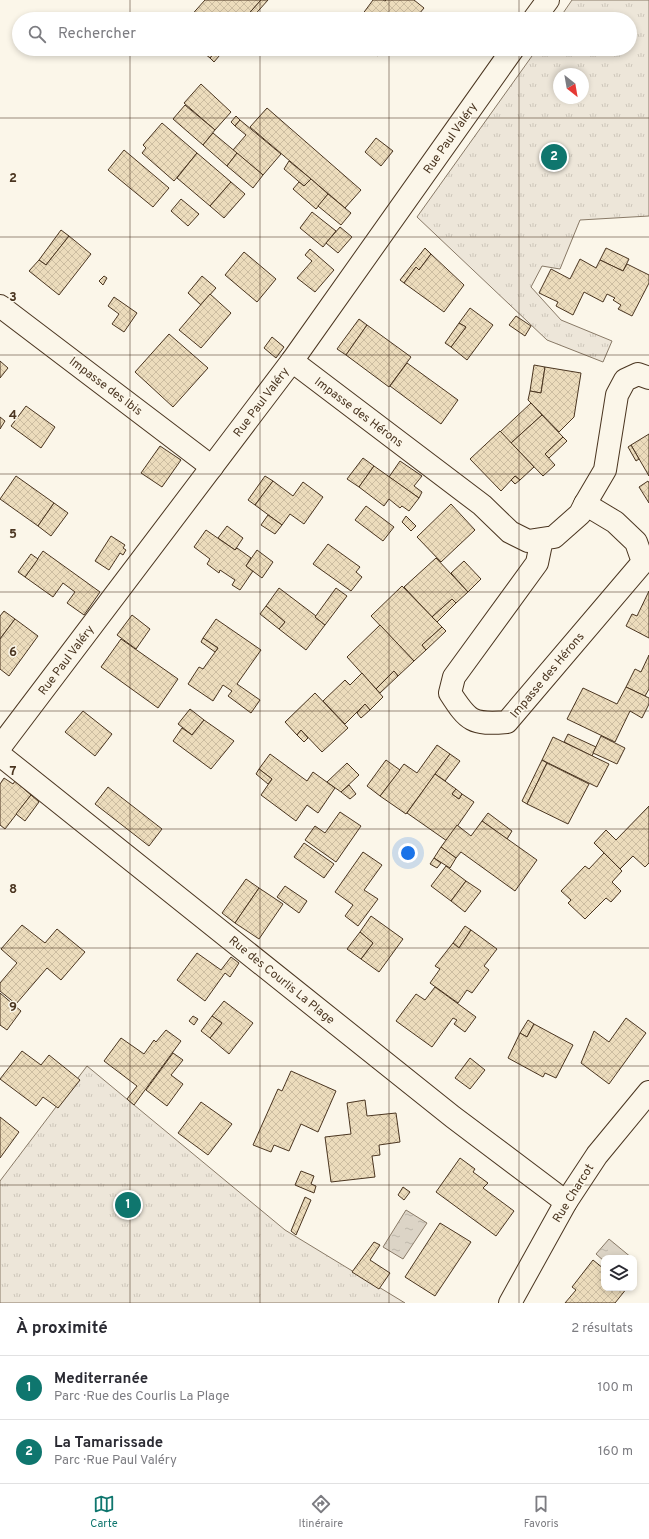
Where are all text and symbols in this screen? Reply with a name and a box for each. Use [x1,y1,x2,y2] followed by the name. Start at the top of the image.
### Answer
[12,12,637,56] search box
[26,23,48,45] icon: search
[58,25,136,44] text: Rechercher
[553,68,589,104] north arrow
[420,100,481,177] street label: Rue Paul Valéry
[541,142,567,172] pin: 2
[9,171,17,187] text: 2
[9,290,17,306] text: 3
[66,354,145,420] street label: Impasse des Ibis
[230,364,293,441] street label: Rue Paul Valéry
[311,374,406,451] street label: Impasse des Hérons
[9,408,17,424] text: 4
[9,527,17,543] text: 5
[35,622,98,699] street label: Rue Paul Valéry
[507,629,588,722] street label: Impasse des Hérons
[9,645,17,661] text: 6
[10,764,17,780] text: 7
[398,843,418,863] your location
[9,882,17,898] text: 8
[225,933,338,1029] street label: Rue des Courlis La Plage
[9,1000,17,1016] text: 9
[549,1161,598,1226] street label: Rue Charcot
[115,1190,141,1220] pin: 1
[601,1255,637,1291] map controls
[601,1255,637,1291] button: layers
[16,1318,108,1340] text: À proximité
[571,1321,633,1337] text: 2 résultats
[54,1370,148,1389] text: Mediterranée
[26,1380,32,1396] text: 1
[597,1380,633,1396] text: 100 m
[54,1389,229,1405] text: Parc · Rue des Courlis La Plage
[54,1434,163,1453] text: La Tamarissade
[25,1444,33,1460] text: 2
[598,1444,633,1460] text: 160 m
[54,1453,177,1469] text: Parc · Rue Paul Valéry
[90,1493,118,1531] tab: Carte
[298,1493,343,1531] tab: Itinéraire
[524,1493,559,1531] tab: Favoris

